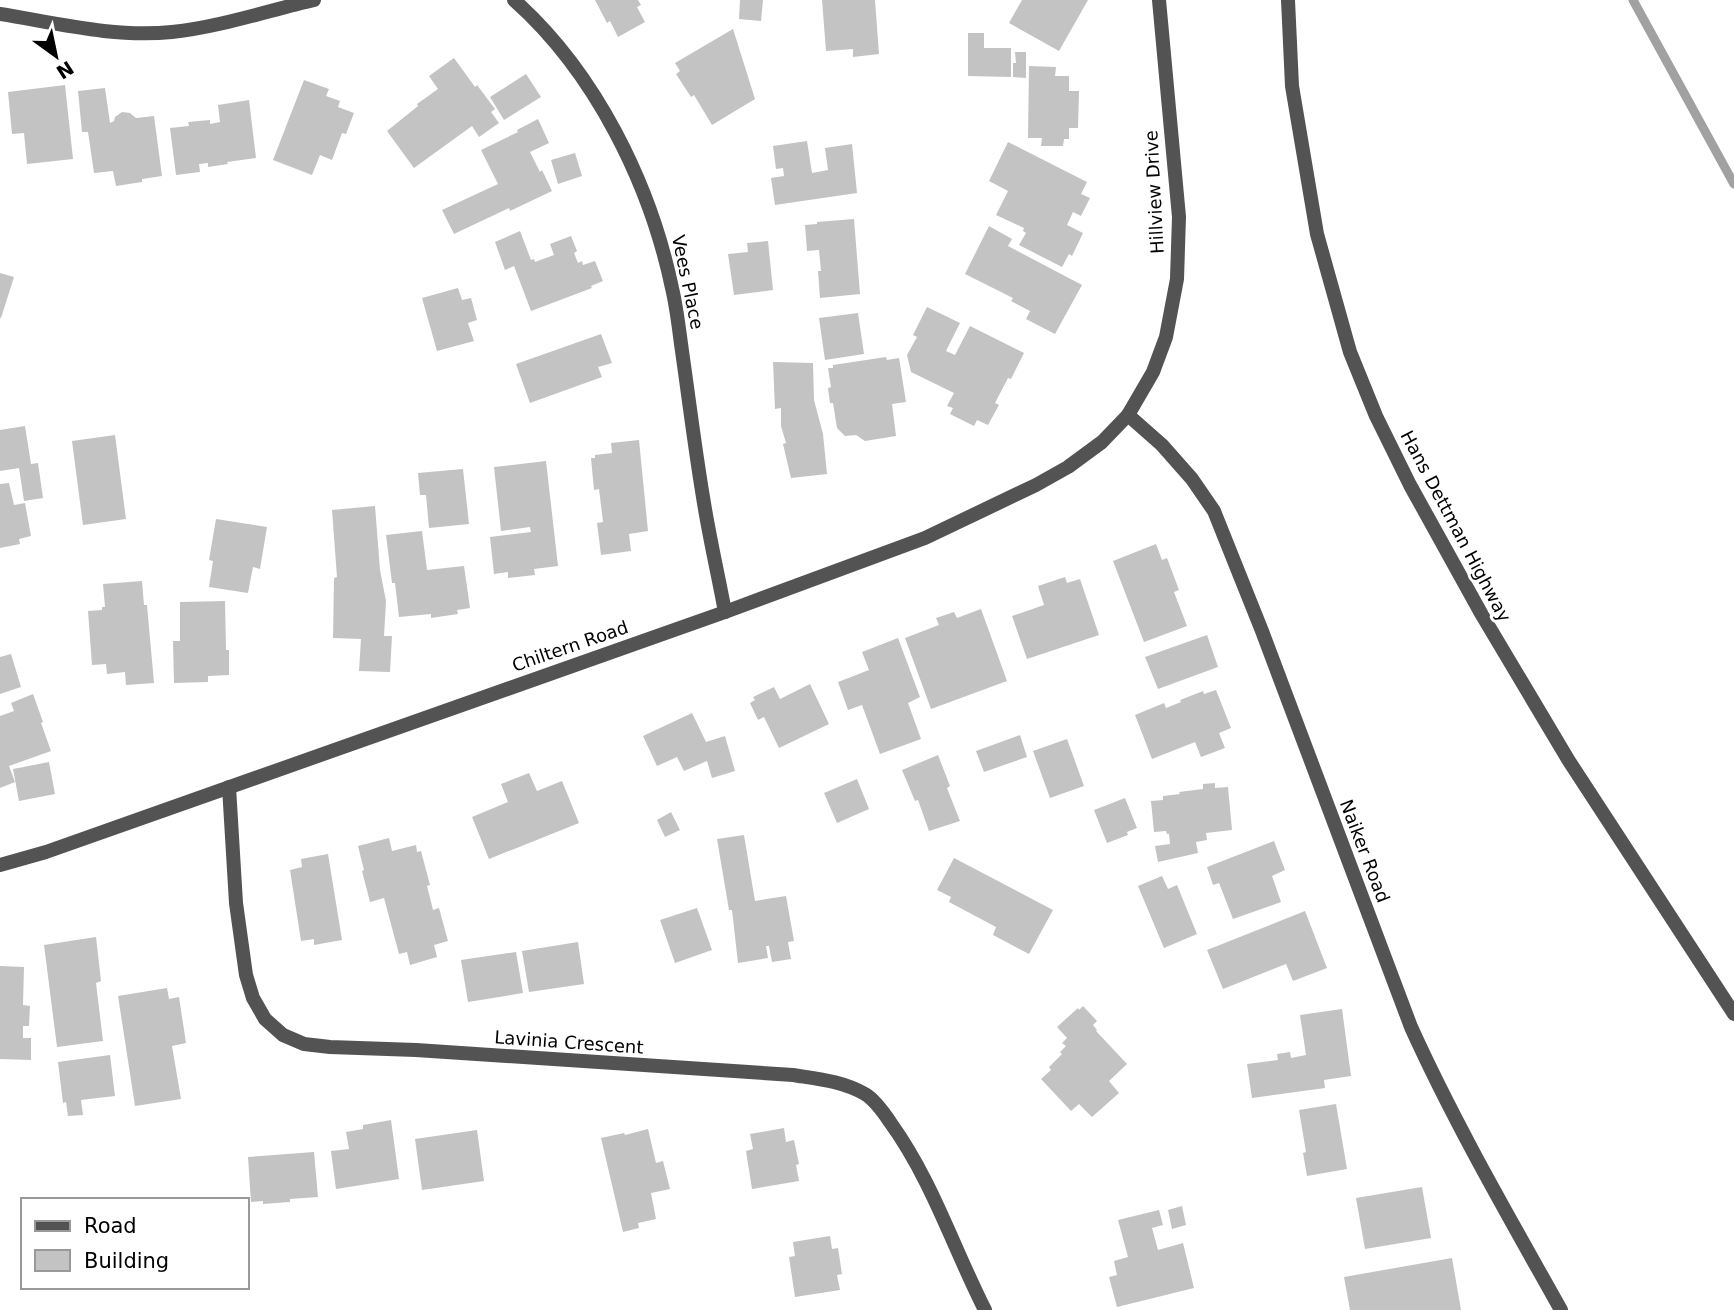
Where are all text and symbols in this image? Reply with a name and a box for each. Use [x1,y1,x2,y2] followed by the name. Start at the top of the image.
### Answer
[21,21,91,91] north arrow
[53,57,78,84] text: N
[1140,130,1168,254] street label: Hillview Drive
[668,233,708,331] street label: Vees Place
[1397,427,1516,626] street label: Hans Dettman Highway
[509,616,631,676] street label: Chiltern Road
[1336,797,1394,905] street label: Naiker Road
[494,1026,644,1058] street label: Lavinia Crescent
[21,1198,248,1289] legend
[84,1214,137,1238] text: Road
[84,1249,169,1273] text: Building

